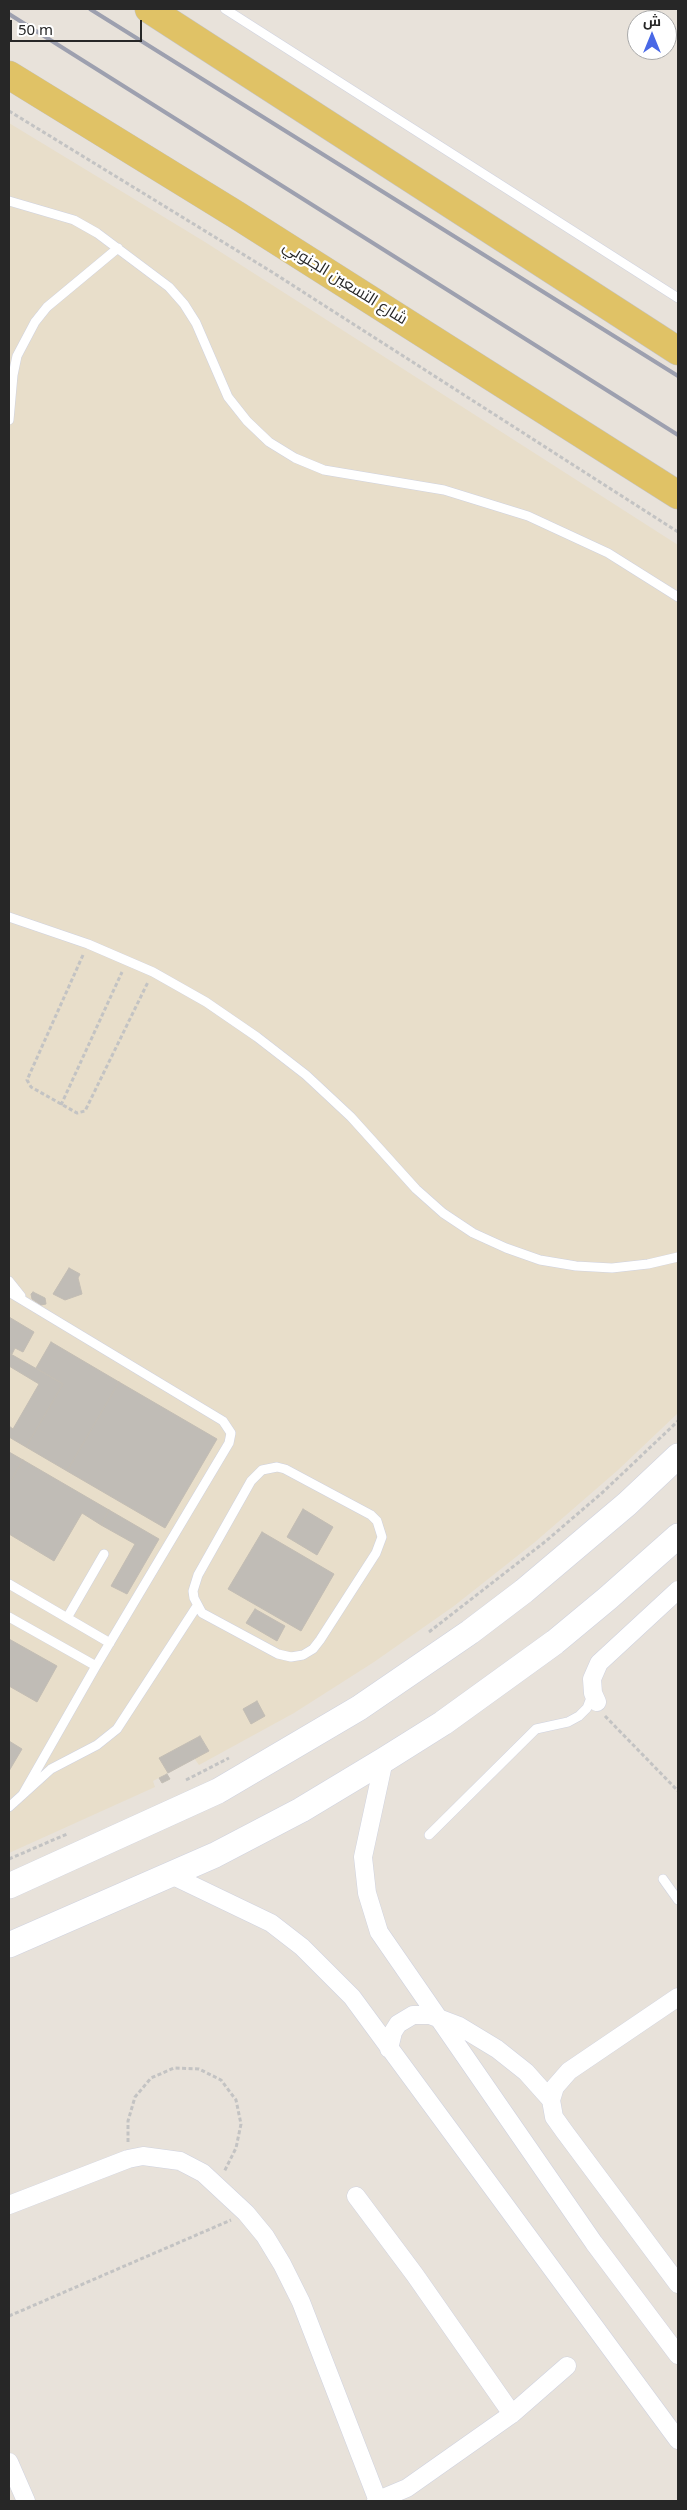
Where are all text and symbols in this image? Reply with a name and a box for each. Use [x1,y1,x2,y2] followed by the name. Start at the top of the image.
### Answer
[12,10,145,42] scale bar
[627,10,677,60] north arrow
[643,11,661,30] text: ش
[18,19,53,39] text: 50 m
[279,237,411,329] street label: شارع التسعين الجنوبي

